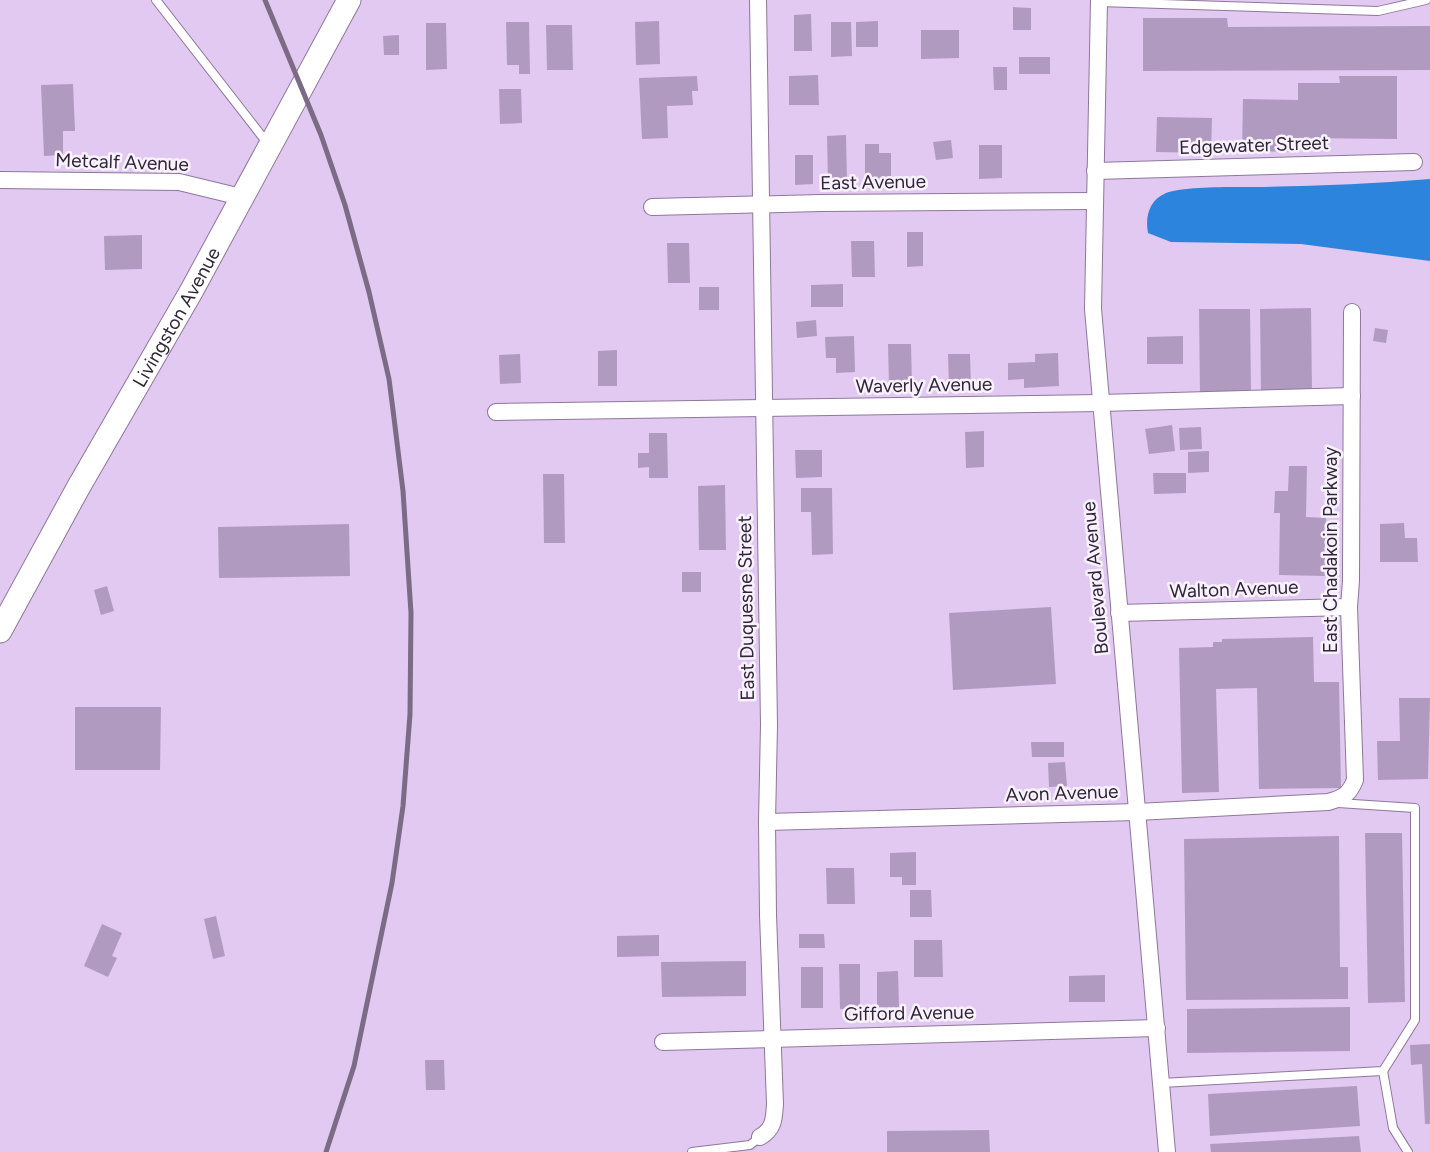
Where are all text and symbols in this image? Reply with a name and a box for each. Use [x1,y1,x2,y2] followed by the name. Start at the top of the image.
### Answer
[1179,131,1329,159] street label: Edgewater Street
[55,148,189,176] street label: Metcalf Avenue
[820,170,926,194] street label: East Avenue
[127,243,225,391] street label: Livingston Avenue
[856,372,992,398] street label: Waverly Avenue
[1319,447,1342,653] street label: East Chadakoin Parkway
[1077,501,1113,655] street label: Boulevard Avenue
[733,515,759,701] street label: East Duquesne Street
[1169,575,1299,603] street label: Walton Avenue
[1005,780,1119,806] street label: Avon Avenue
[844,1000,974,1026] street label: Gifford Avenue

